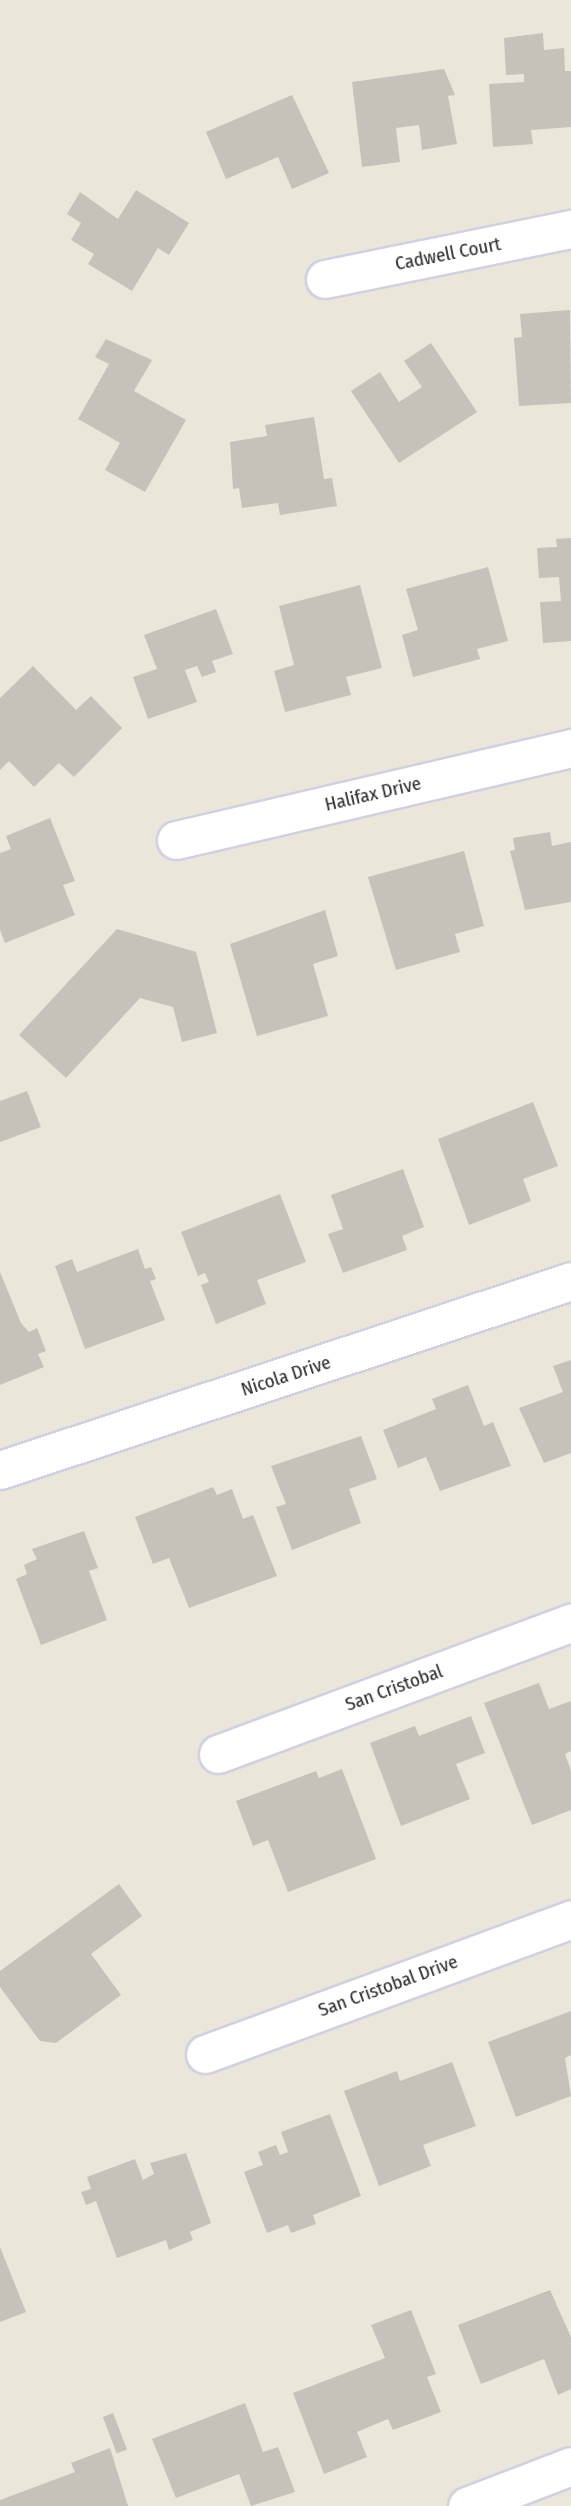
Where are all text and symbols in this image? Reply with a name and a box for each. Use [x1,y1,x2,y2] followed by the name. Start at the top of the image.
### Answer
[393,233,503,275] street label: Cadwell Court
[323,772,423,816] street label: Halifax Drive
[238,1351,334,1401] street label: Nicola Drive
[342,1660,446,1716] street label: San Cristobal
[315,1950,461,2022] street label: San Cristobal Drive

